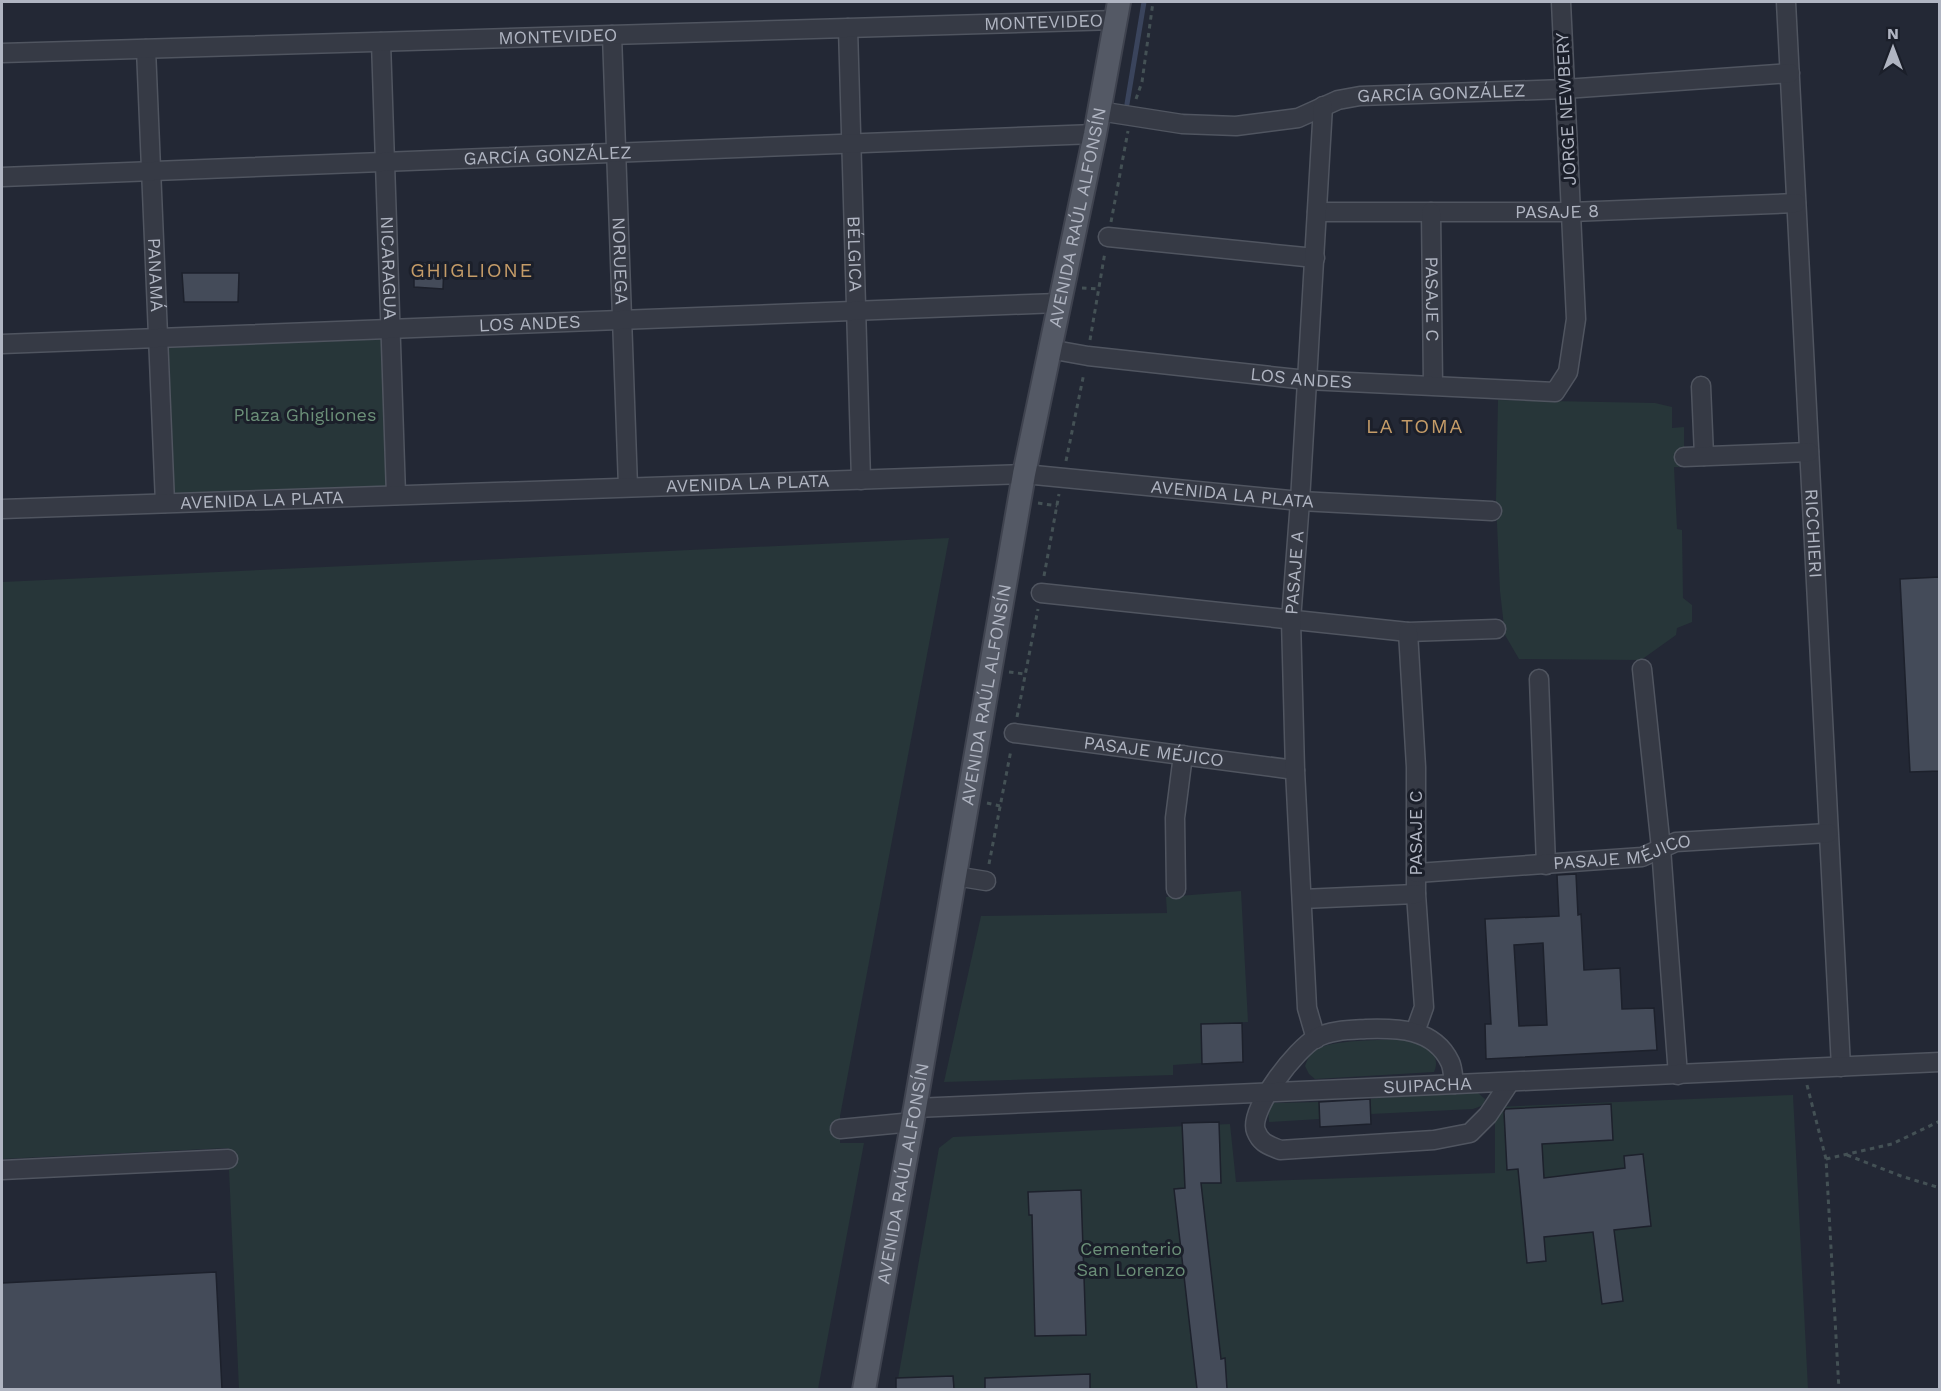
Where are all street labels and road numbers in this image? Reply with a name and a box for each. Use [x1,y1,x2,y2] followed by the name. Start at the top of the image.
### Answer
[984,9,1103,34] street label: MONTEVIDEO
[498,24,618,48] street label: MONTEVIDEO
[1551,31,1580,186] street label: JORGE NEWBERY
[1357,79,1526,106] street label: GARCÍA GONZÁLEZ
[1044,105,1110,329] street label: AVENIDA RAÚL ALFONSÍN
[463,141,632,169] street label: GARCÍA GONZÁLEZ
[1515,200,1599,222] street label: PASAJE 8
[843,215,867,292] street label: BÉLGICA
[377,216,401,320] street label: NICARAGUA
[608,217,633,305] street label: NORUEGA
[144,237,168,312] street label: PANAMÁ
[1422,256,1443,342] street label: PASAJE C
[478,311,581,335] street label: LOS ANDES
[1249,363,1353,392] street label: LOS ANDES
[665,470,830,496] street label: AVENIDA LA PLATA
[1150,475,1315,512] street label: AVENIDA LA PLATA
[180,486,344,513] street label: AVENIDA LA PLATA
[1801,488,1827,578] street label: RICCHIERI
[1280,530,1308,615] street label: PASAJE A
[956,582,1015,807] street label: AVENIDA RAÚL ALFONSÍN
[1083,731,1225,771] street label: PASAJE MÉJICO
[1405,790,1426,876] street label: PASAJE C
[1552,830,1691,873] street label: PASAJE MÉJICO
[872,1061,933,1286] street label: AVENIDA RAÚL ALFONSÍN
[1383,1073,1472,1097] street label: SUIPACHA

